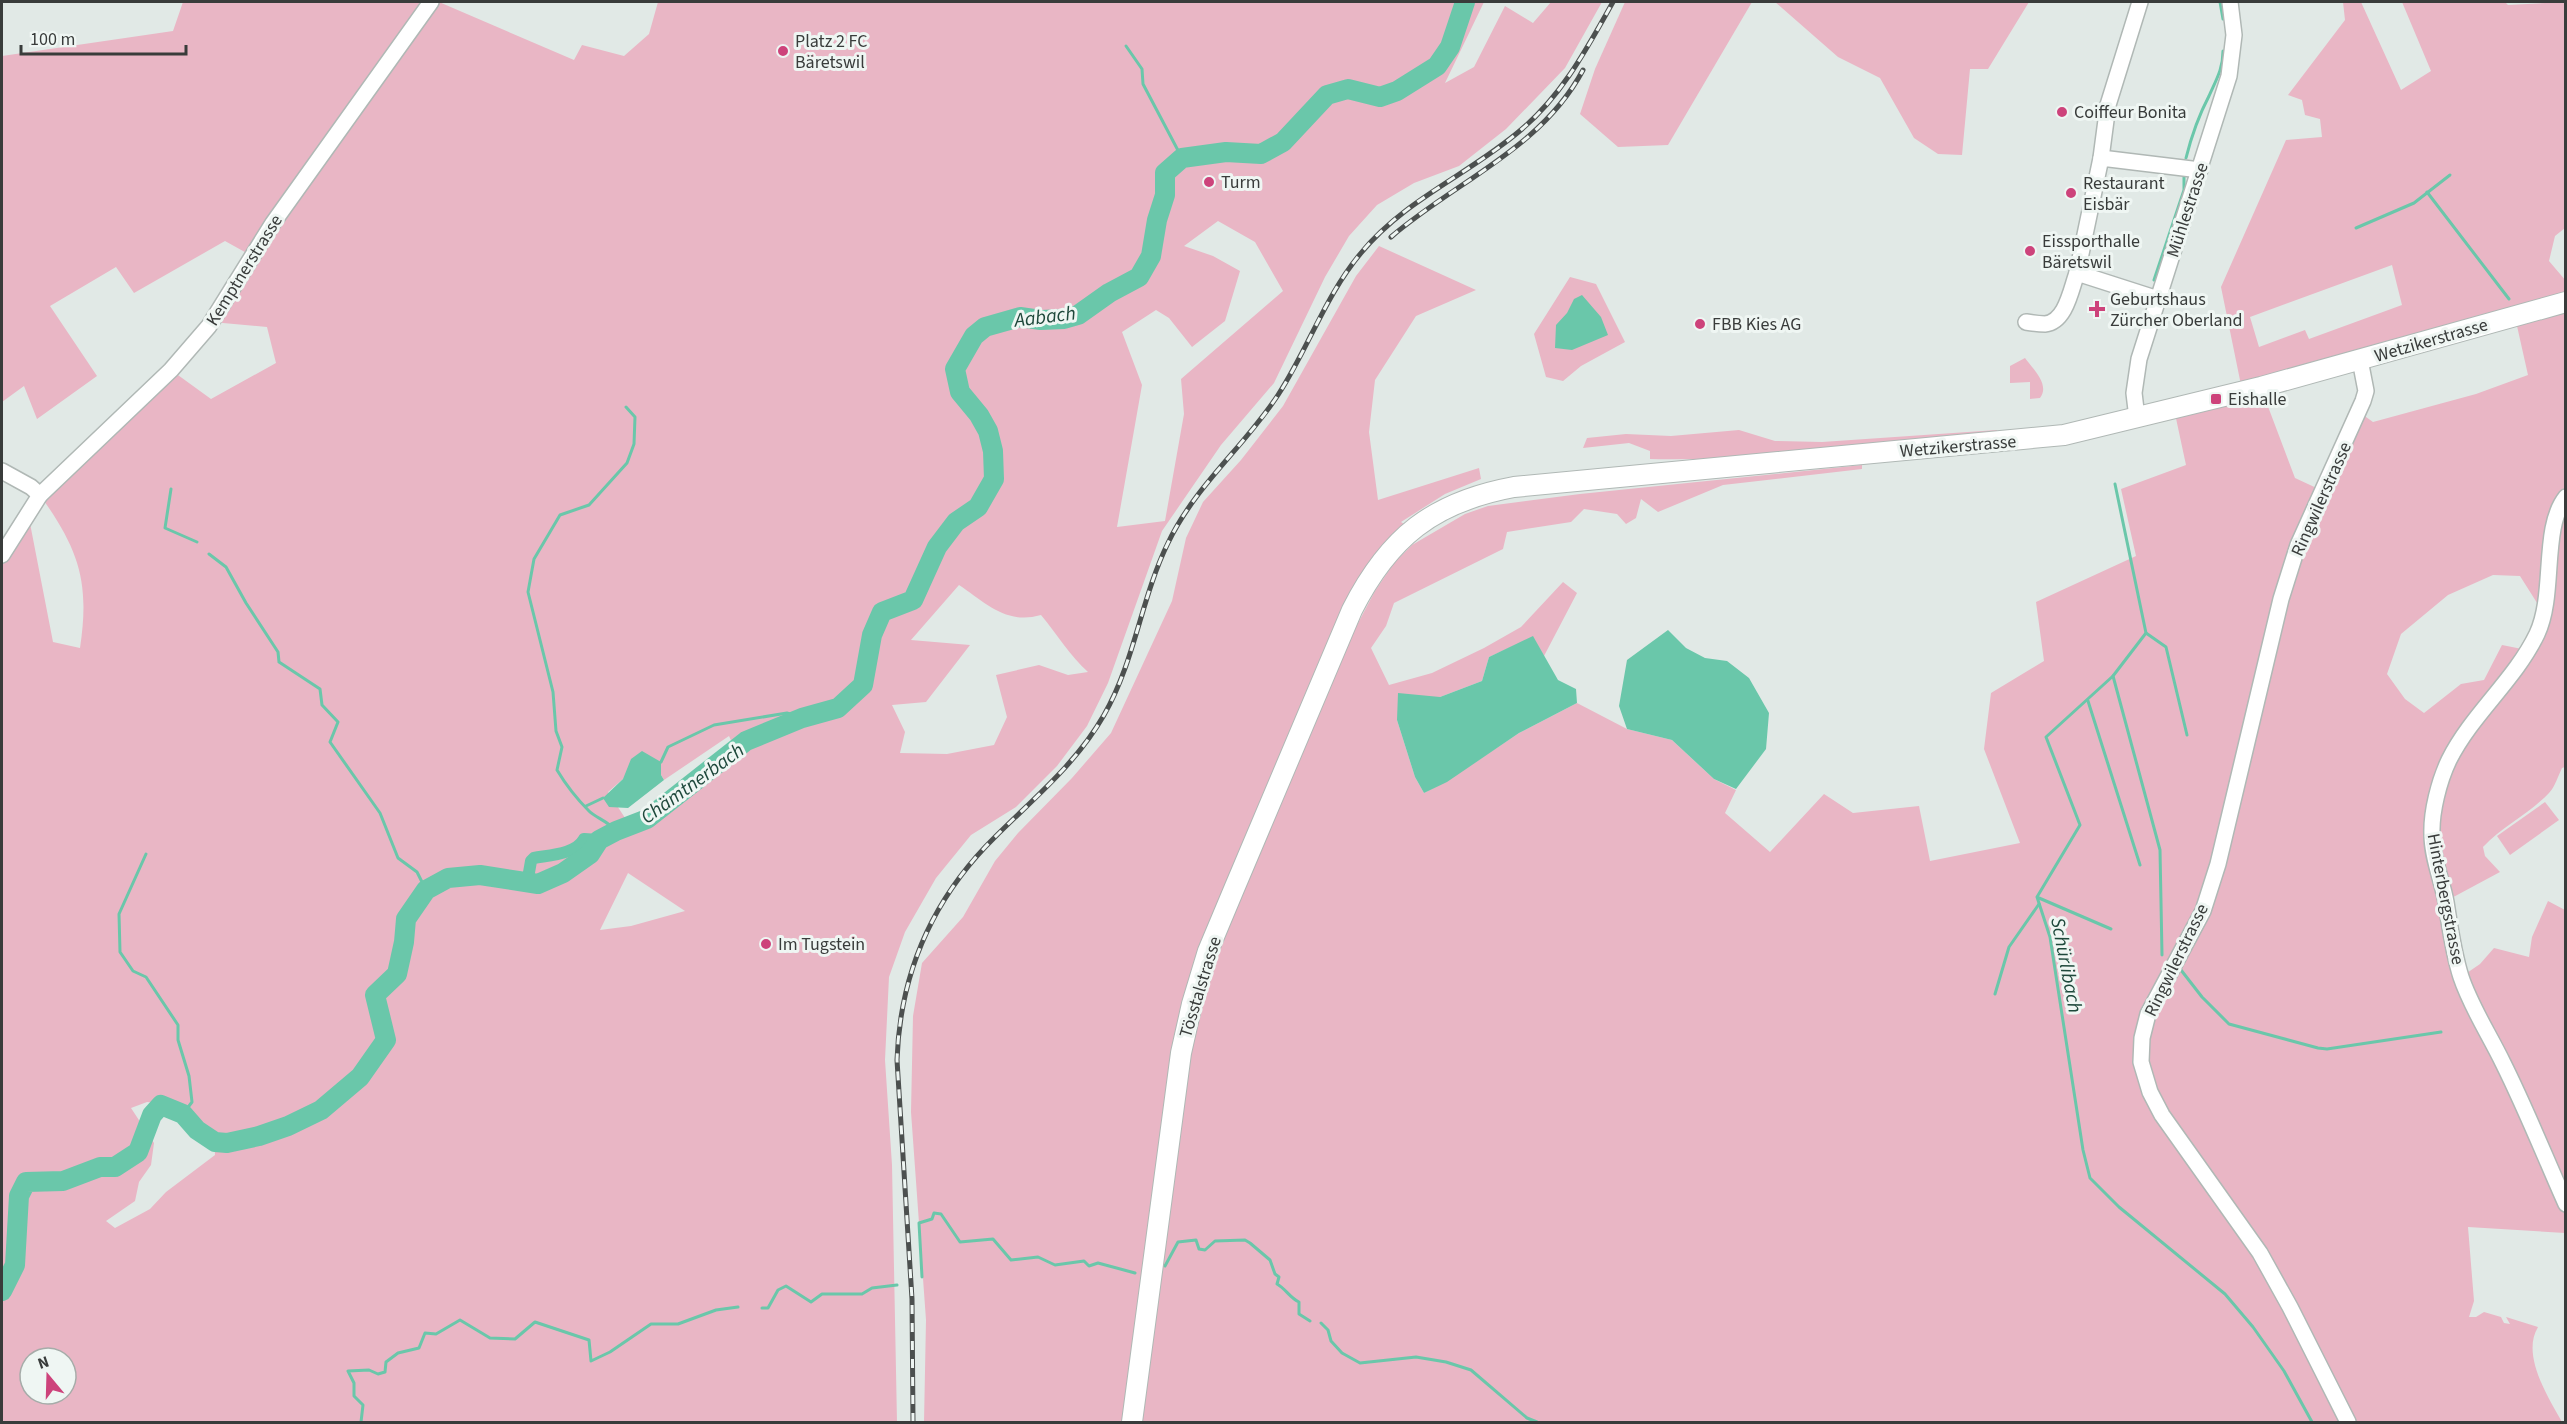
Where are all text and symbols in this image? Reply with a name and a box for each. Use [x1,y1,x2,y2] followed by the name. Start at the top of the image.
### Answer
[21,18,186,56] scale bar
[30,27,75,52] text: 100 m
[795,29,867,75] place label: Platz 2 FC Bäretswil
[776,44,790,58] marker: Platz 2 FC Bäretswil
[2074,100,2187,125] place label: Coiffeur Bonita
[2055,105,2069,119] marker: Coiffeur Bonita
[2160,159,2215,261] street label: Mühlestrasse
[1221,170,1261,195] place label: Turm
[2083,171,2165,217] place label: Restaurant Eisbär
[1202,175,1216,189] marker: Turm
[2064,186,2078,200] marker: Restaurant Eisbär
[200,210,289,331] street label: Kemptnerstrasse
[2042,229,2140,275] place label: Eissporthalle Bäretswil
[2023,244,2037,258] marker: Eissporthalle Bäretswil
[2110,287,2243,333] place label: Geburtshaus Zürcher Oberland
[1011,299,1077,335] water label: Aabach
[2088,300,2106,318] marker: Geburtshaus Zürcher Oberland
[1712,312,1801,337] place label: FBB Kies AG
[2371,312,2491,369] street label: Wetzikerstrasse
[1693,317,1707,331] marker: FBB Kies AG
[2228,387,2286,412] place label: Eishalle
[2209,392,2223,406] marker: Eishalle
[1899,429,2017,464] street label: Wetzikerstrasse
[2285,438,2358,560] street label: Ringwilerstrasse
[635,737,750,831] water label: Chämtnerbach
[2421,831,2471,967] street label: Hinterbergstrasse
[2138,900,2215,1021] street label: Ringwilerstrasse
[2043,915,2089,1015] water label: Schürlibach
[778,932,865,957] place label: Im Tugstein
[1173,933,1228,1041] street label: Tösstalstrasse
[759,937,773,951] marker: Im Tugstein
[18,1346,78,1406] north arrow
[35,1351,52,1375] text: N

